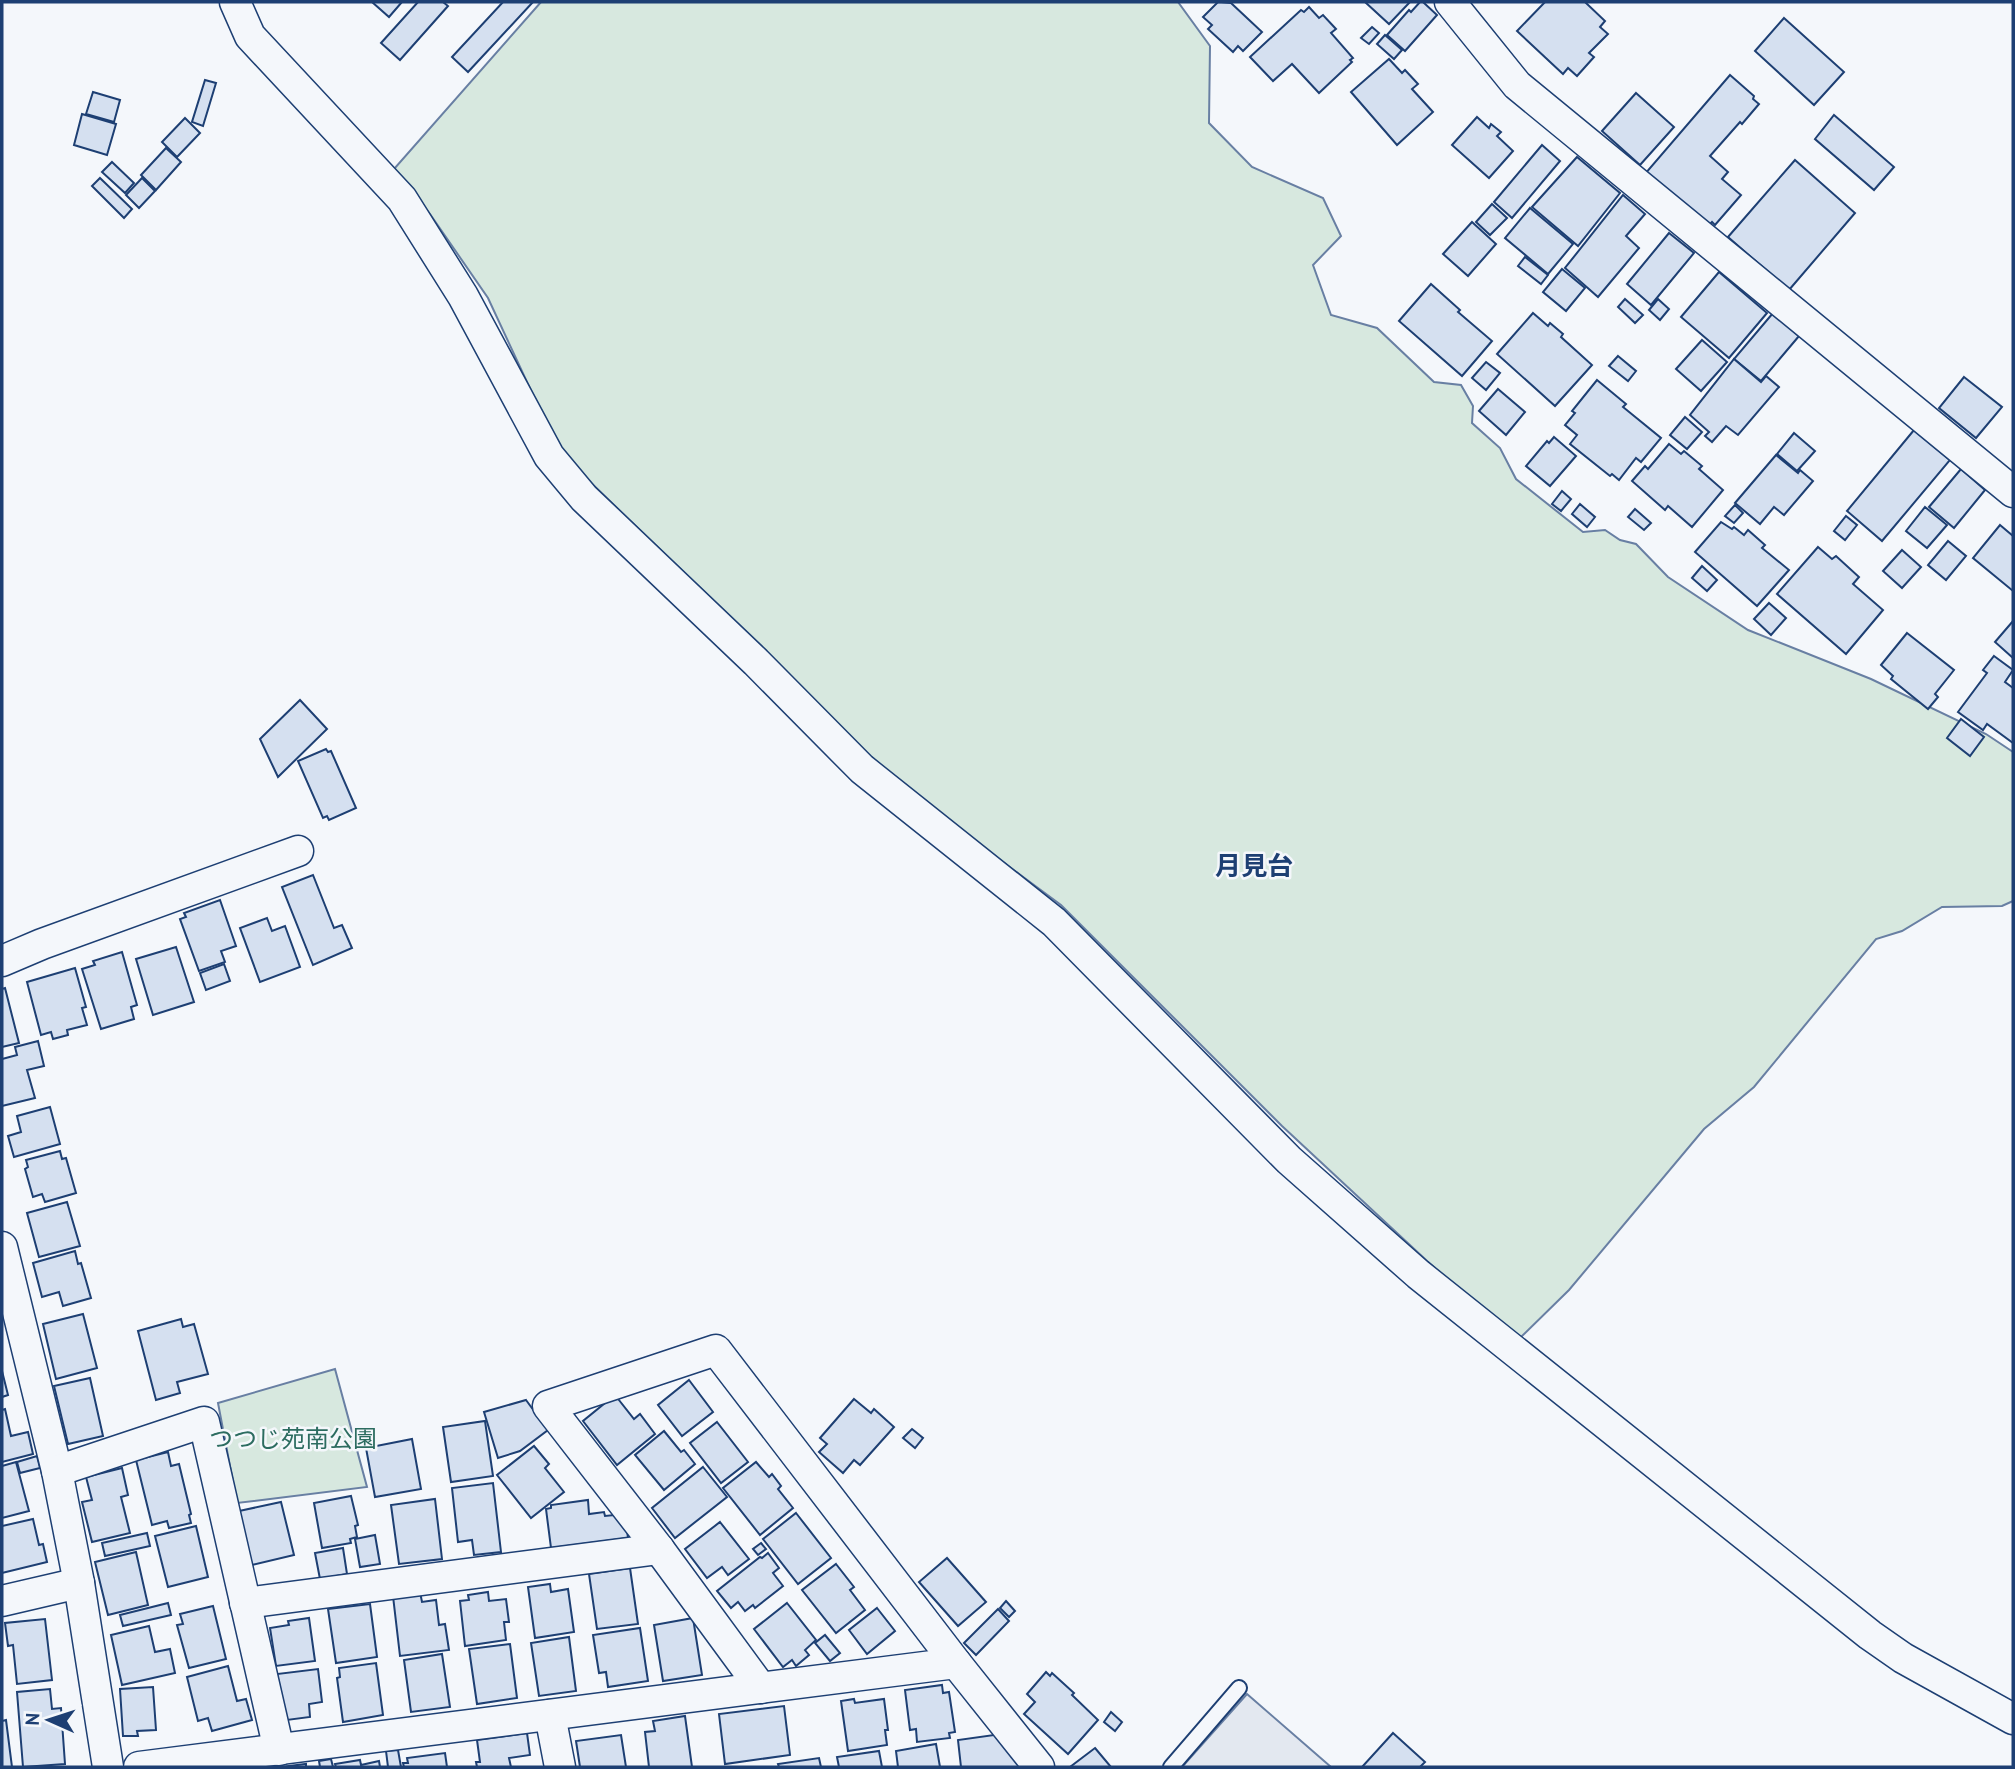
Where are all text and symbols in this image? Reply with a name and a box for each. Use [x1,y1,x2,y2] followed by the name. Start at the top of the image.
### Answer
[1215,849,1293,882] district label: 月見台
[209,1423,377,1454] park label: つつじ苑南公園
[14,1685,84,1755] north arrow
[20,1712,44,1726] text: N

